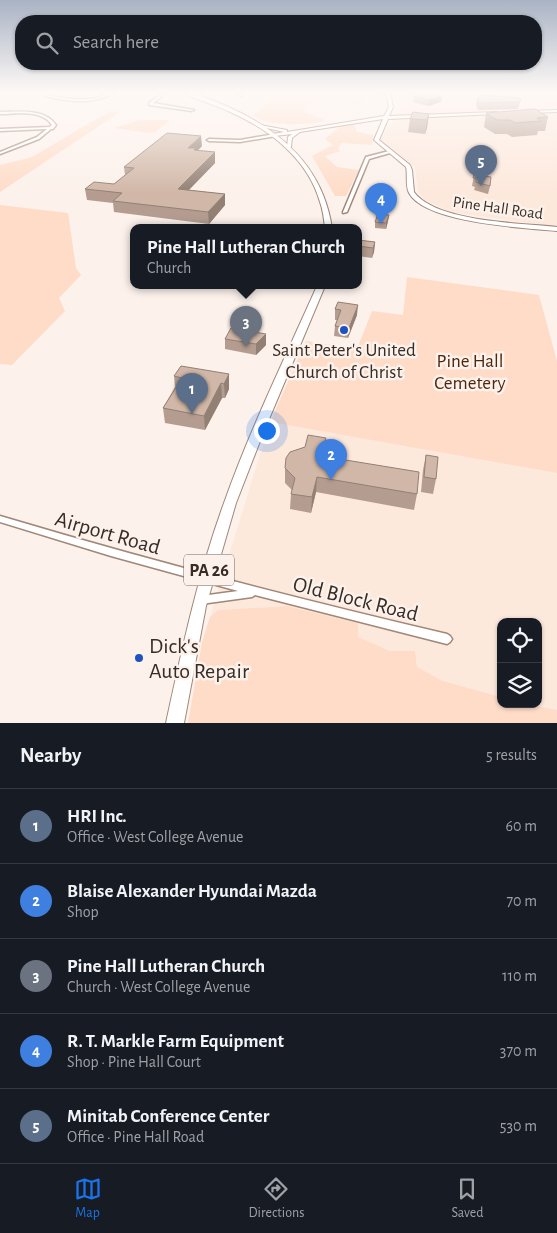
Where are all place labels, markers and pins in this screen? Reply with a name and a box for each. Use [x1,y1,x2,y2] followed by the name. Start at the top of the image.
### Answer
[465,145,497,186] pin: 5
[365,183,397,224] pin: 4
[230,306,262,347] pin: 3
[338,324,350,336] marker: Saint Peter's United Church of Christ
[272,341,416,382] place label: Saint Peter's United Church of Christ
[176,373,208,414] pin: 1
[315,439,347,480] pin: 2
[149,635,249,682] place label: Dick's Auto Repair
[133,652,145,664] marker: Dick's Auto Repair

